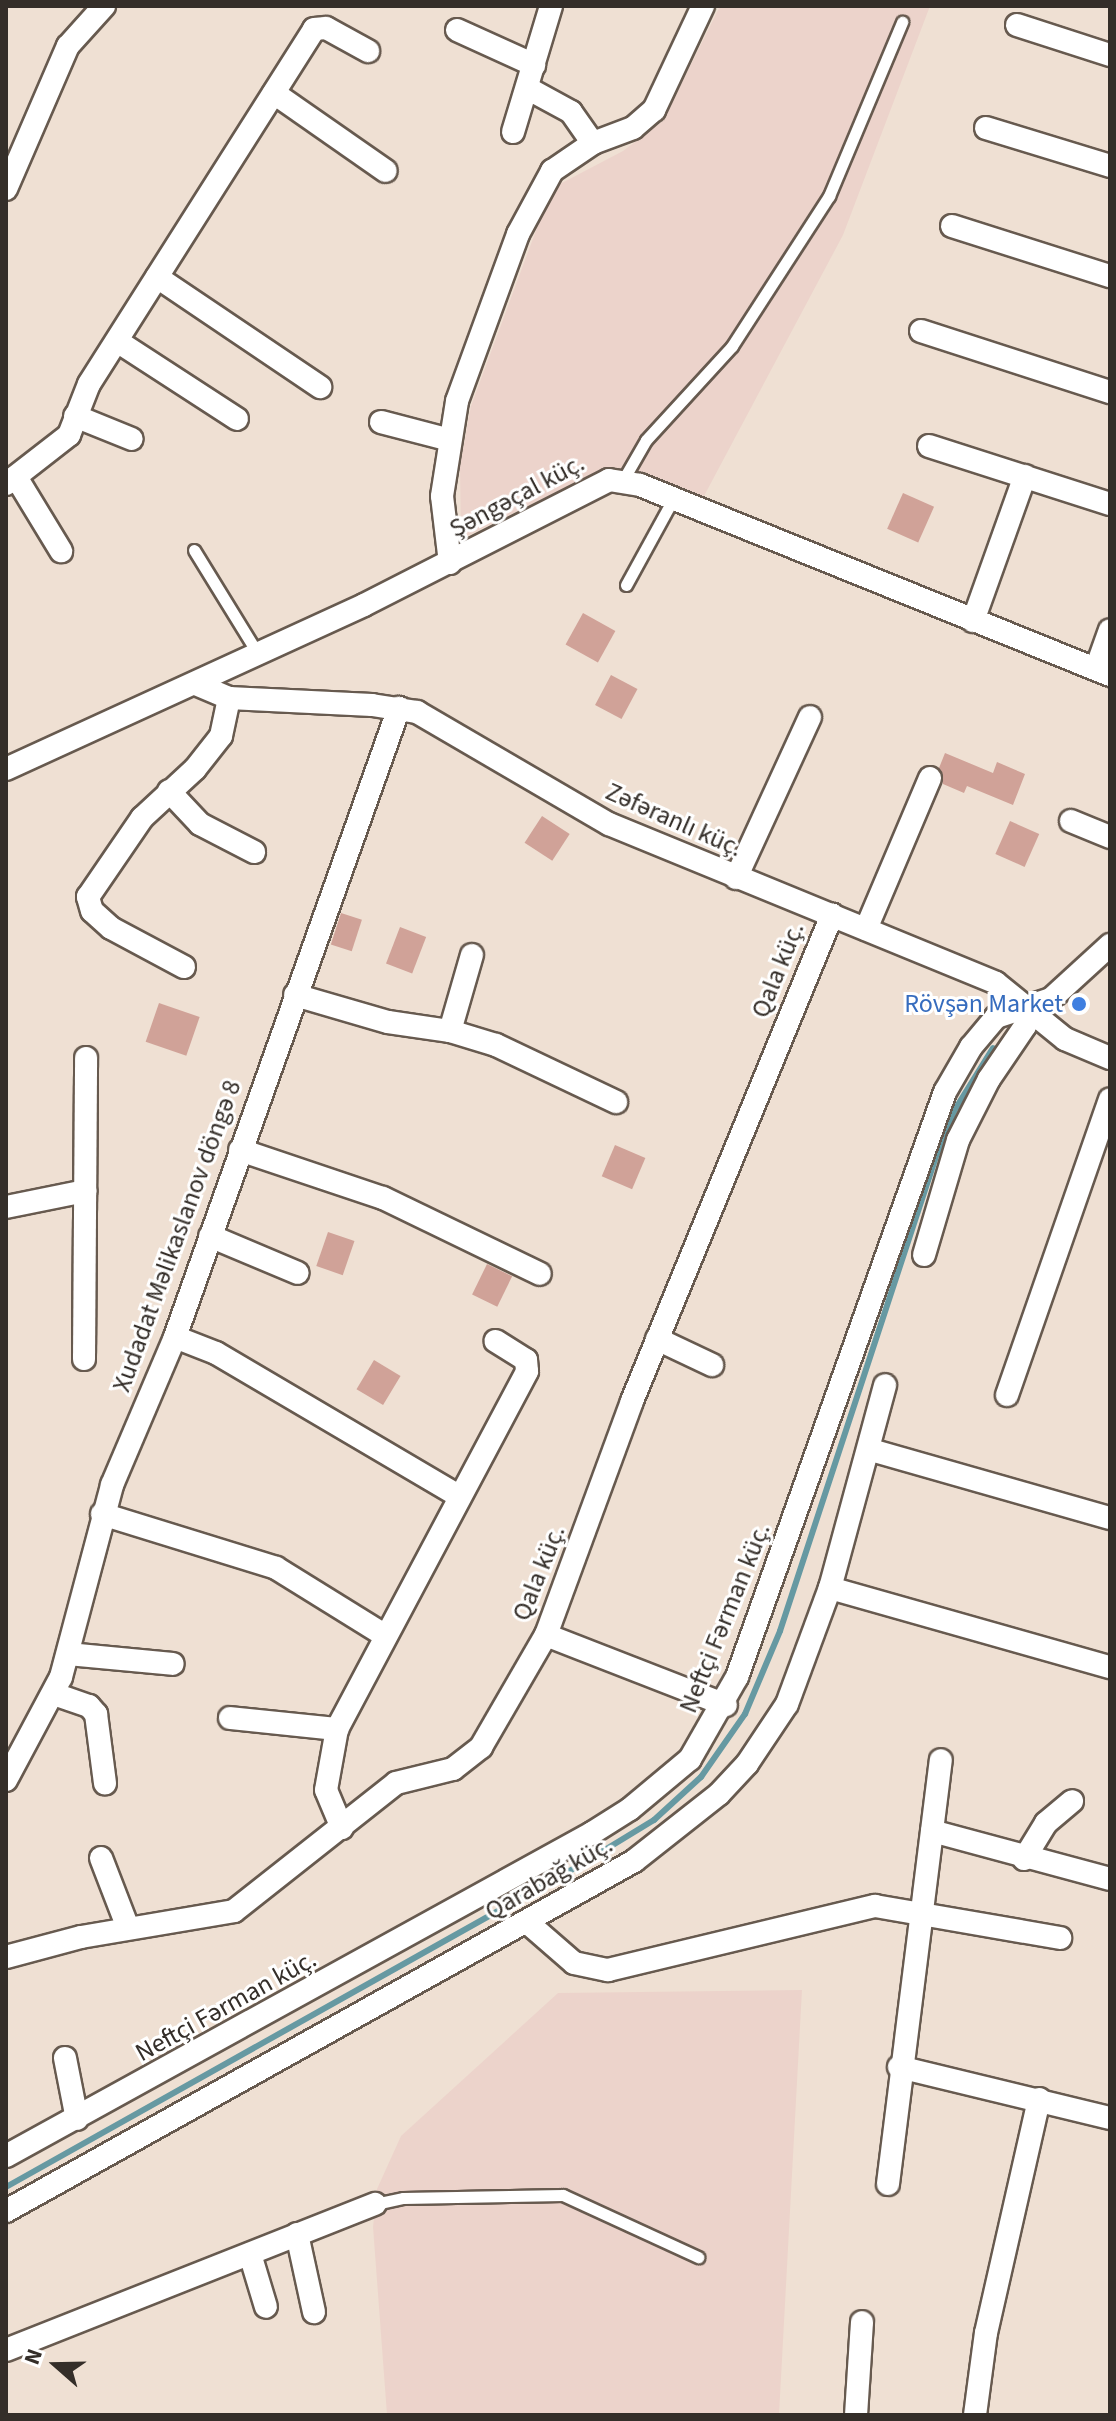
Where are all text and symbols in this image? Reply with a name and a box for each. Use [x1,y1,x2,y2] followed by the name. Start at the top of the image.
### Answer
[444,447,590,545] street label: Şəngəçal küç.
[601,776,747,864] street label: Zəfəranlı küç.
[745,918,811,1022] street label: Qala küç.
[904,988,1063,1020] place label: Rövşən Market
[1070,995,1088,1013] marker: Rövşən Market
[106,1076,248,1396] street label: Xudadat Məlikaslanov döngə 8
[673,1518,777,1718] street label: Neftçi Fərman küç.
[506,1521,572,1625] street label: Qala küç.
[480,1829,618,1927] street label: Qarabağ küç.
[130,1943,322,2069] street label: Neftçi Fərman küç.
[16,2325,96,2405] north arrow
[16,2344,51,2369] text: N

